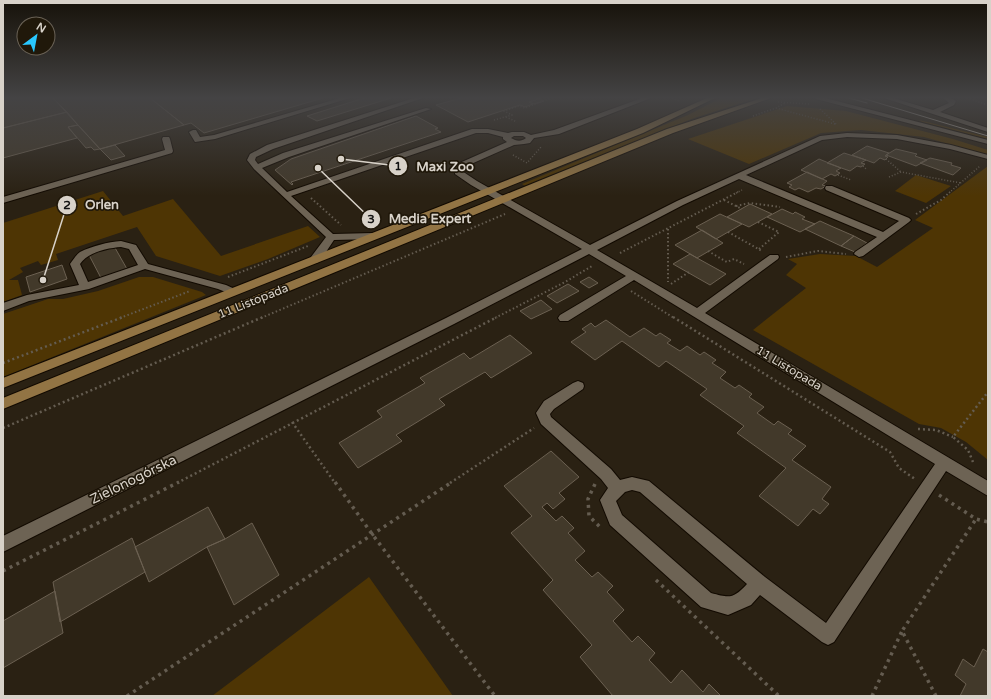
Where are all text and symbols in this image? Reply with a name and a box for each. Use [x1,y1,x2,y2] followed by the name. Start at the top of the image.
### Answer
[16,16,56,56] north arrow
[34,20,48,36] text: N
[388,154,482,179] callout: Maxi Zoo
[394,159,402,173] text: 1
[416,159,474,175] text: Maxi Zoo
[57,192,127,217] callout: Orlen
[85,197,119,213] text: Orlen
[63,198,71,212] text: 2
[361,206,480,231] callout: Media Expert
[389,211,471,227] text: Media Expert
[367,212,375,226] text: 3
[216,281,290,321] street label: 11 Listopada
[754,343,824,393] street label: 11 Listopada
[87,451,179,508] street label: Zielonogórska

